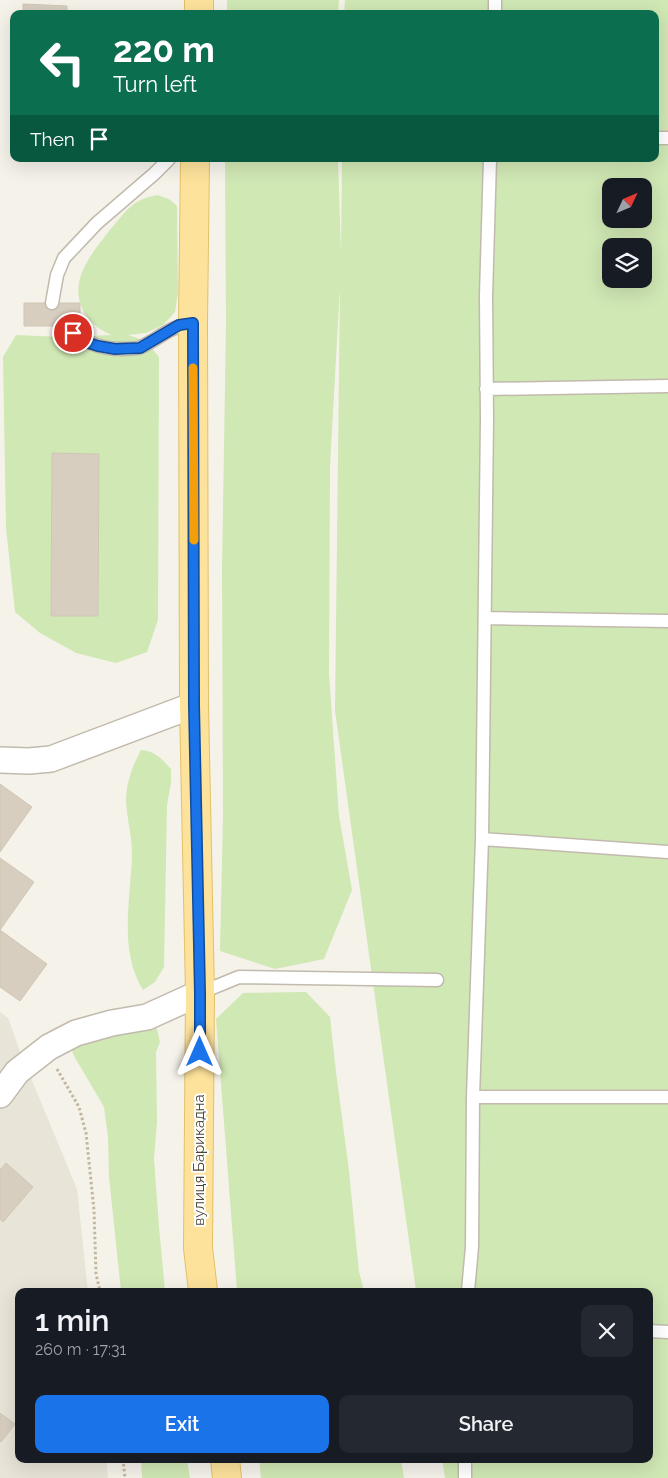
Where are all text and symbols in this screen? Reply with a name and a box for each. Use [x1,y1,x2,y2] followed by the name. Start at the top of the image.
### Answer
[113,29,215,70] text: 220 m
[30,30,95,95] icon: left
[113,71,197,97] text: Turn left
[85,125,113,153] icon: arrive
[30,128,75,150] text: Then
[602,178,652,228] north arrow
[602,178,652,288] map controls
[602,238,652,288] button: layers
[52,312,94,354] pin
[59,319,87,347] icon: arrive
[173,1025,225,1077] position arrow
[190,1094,208,1226] street label: вулиця Барикадна
[35,1303,110,1338] text: 1 min
[581,1305,633,1357] button: close
[35,1340,126,1359] text: 260 m · 17:31
[35,1395,329,1453] button: Exit
[339,1395,633,1453] button: Share

